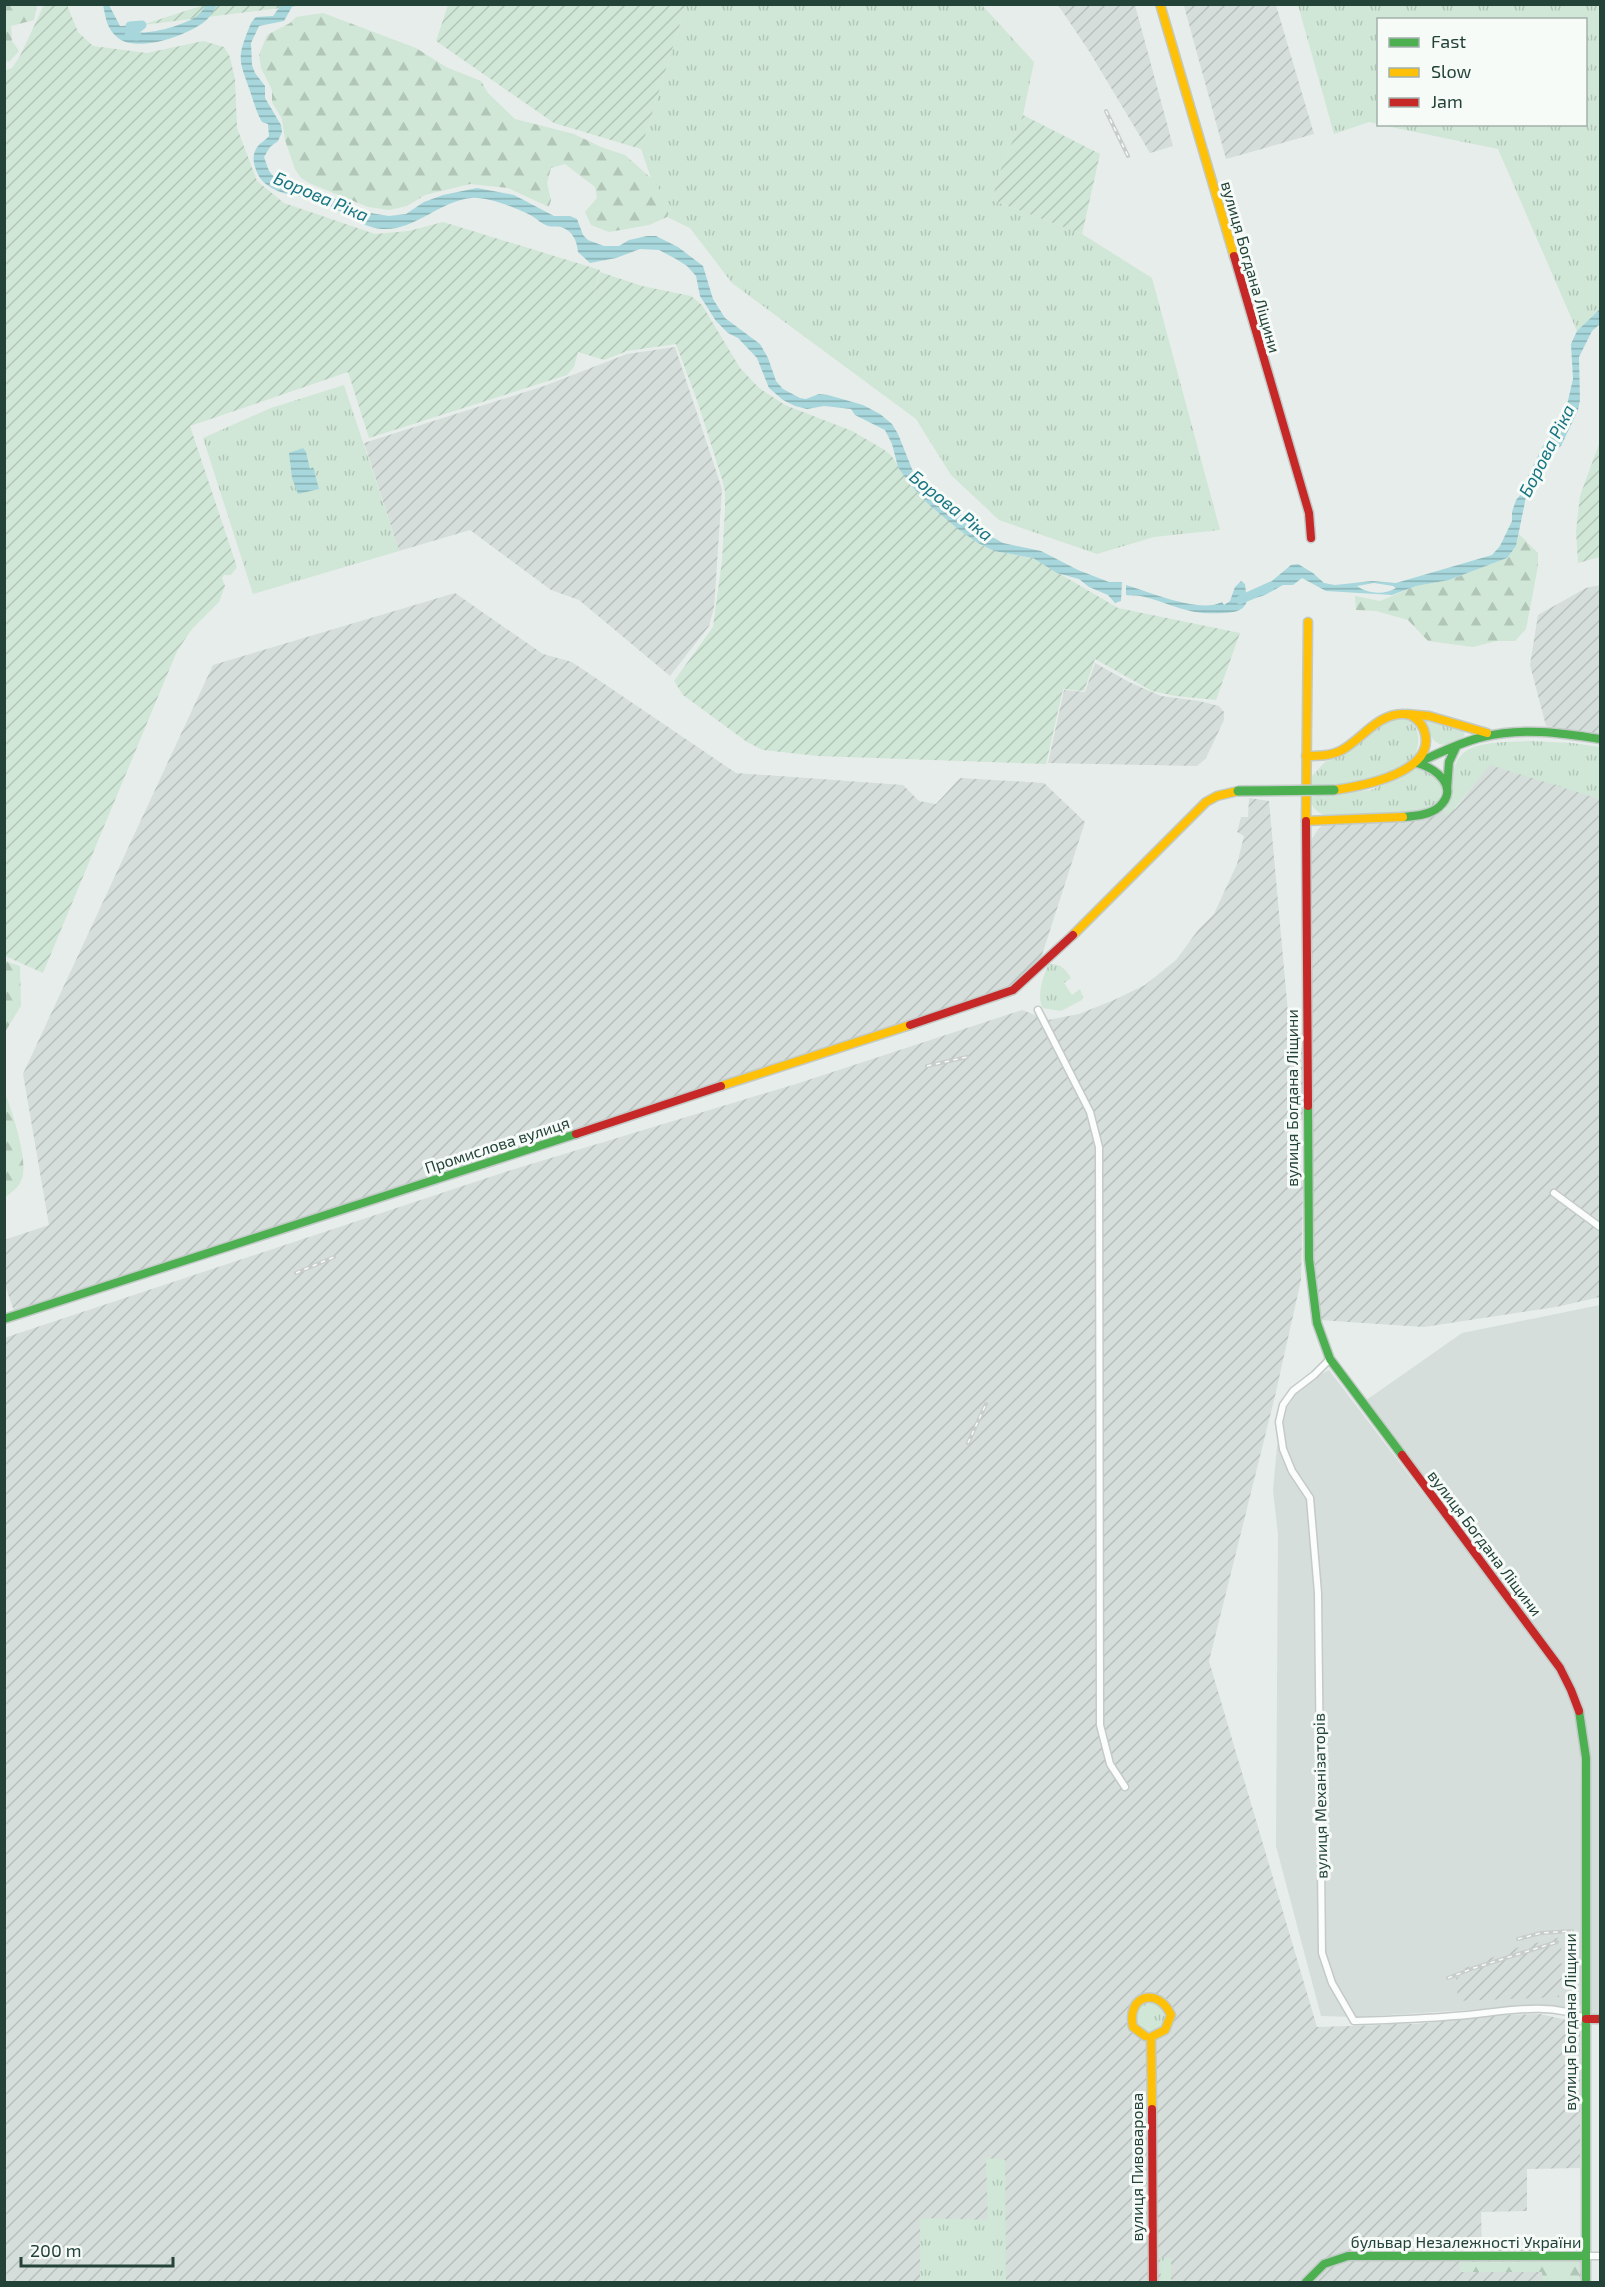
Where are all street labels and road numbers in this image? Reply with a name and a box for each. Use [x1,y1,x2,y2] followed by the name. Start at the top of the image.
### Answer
[1217,179,1285,355] street label: вулиця Богдана Ліщини
[1282,1009,1302,1187] street label: вулиця Богдана Ліщини
[422,1112,572,1178] street label: Промислова вулиця
[1424,1466,1546,1620] street label: вулиця Богдана Ліщини
[1309,1713,1331,1879] street label: вулиця Механізаторів
[1560,1933,1580,2111] street label: вулиця Богдана Ліщини
[1127,2093,1147,2241] street label: вулиця Пивоварова
[1351,2232,1581,2252] street label: бульвар Незалежності України

